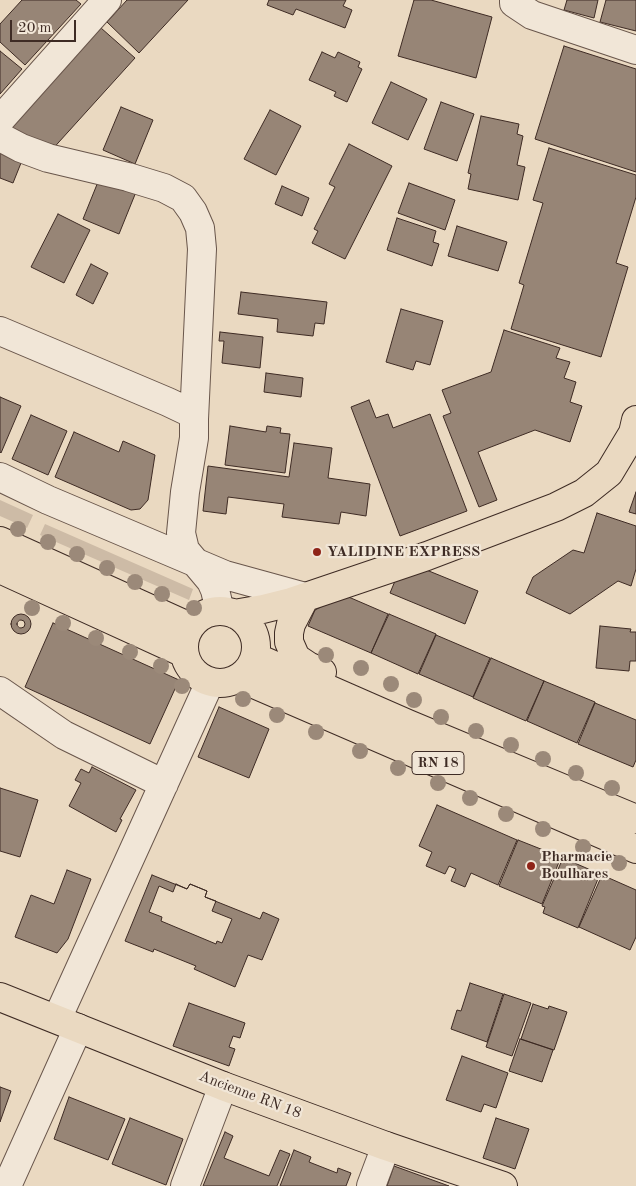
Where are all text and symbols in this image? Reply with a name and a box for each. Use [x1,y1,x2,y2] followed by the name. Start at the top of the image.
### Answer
[12,10,79,42] scale bar
[18,21,52,36] text: 20 m
[327,543,480,561] place label: YALIDINE EXPRESS
[311,546,323,558] marker: YALIDINE EXPRESS
[412,751,464,774] road number: RN 18
[541,848,612,883] place label: Pharmacie Boulhares
[525,860,537,872] marker: Pharmacie Boulhares
[196,1067,304,1123] street label: Ancienne RN 18

